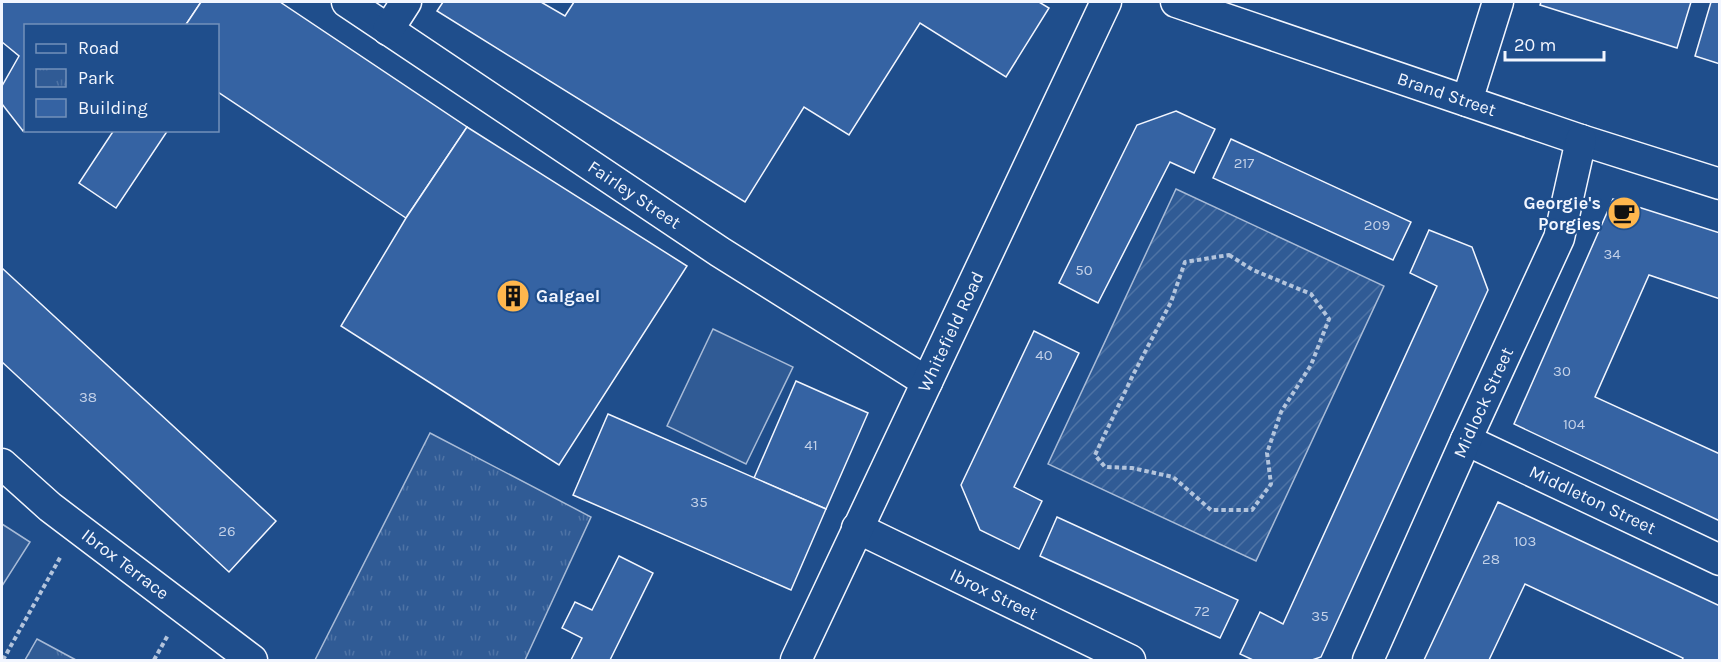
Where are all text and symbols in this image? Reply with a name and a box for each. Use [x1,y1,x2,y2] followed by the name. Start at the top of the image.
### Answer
[24,24,219,132] legend
[1505,24,1604,62] scale bar
[1514,34,1556,56] text: 20 m
[78,37,119,59] text: Road
[78,67,115,89] text: Park
[1394,67,1499,121] street label: Brand Street
[78,97,148,119] text: Building
[1234,154,1254,172] house number: 217
[584,156,685,234] street label: Fairley Street
[1524,192,1601,235] place label: Georgie's Porgies
[1606,195,1642,231] cafe icon: Georgie's Porgies
[1364,216,1390,234] house number: 209
[1603,245,1621,263] house number: 34
[1075,261,1093,279] house number: 50
[913,268,988,395] street label: Whitefield Road
[495,278,531,314] building icon: Galgael
[536,285,600,307] place label: Galgael
[1448,344,1518,461] street label: Midlock Street
[1035,346,1053,364] house number: 40
[1553,362,1571,380] house number: 30
[79,388,97,406] house number: 38
[1563,415,1586,433] house number: 104
[804,436,818,454] house number: 41
[1526,460,1660,539] street label: Middleton Street
[690,493,708,511] house number: 35
[218,522,236,540] house number: 26
[77,524,173,604] street label: Ibrox Terrace
[1514,532,1536,550] house number: 103
[1482,550,1500,568] house number: 28
[946,564,1042,625] street label: Ibrox Street
[1194,602,1210,620] house number: 72
[1311,607,1329,625] house number: 35

